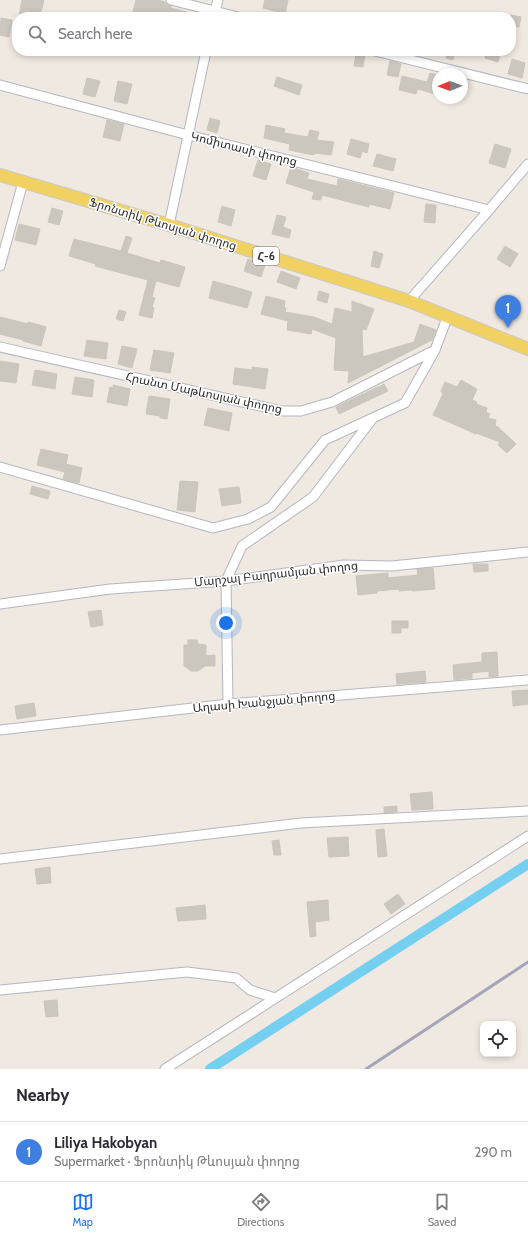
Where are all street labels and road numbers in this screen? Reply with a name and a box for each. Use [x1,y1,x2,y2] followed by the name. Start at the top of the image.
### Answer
[189,128,299,169] street label: Կոմիտասի փողոց
[88,194,239,253] street label: Ֆրոնտիկ Թևոսյան փողոց
[253,247,279,265] road number: Հ-6
[124,369,284,416] street label: Հրանտ Մաթևոսյան փողոց
[193,557,359,590] street label: Մարշալ Բաղրամյան փողոց
[192,688,336,715] street label: Աղասի Խանջյան փողոց

